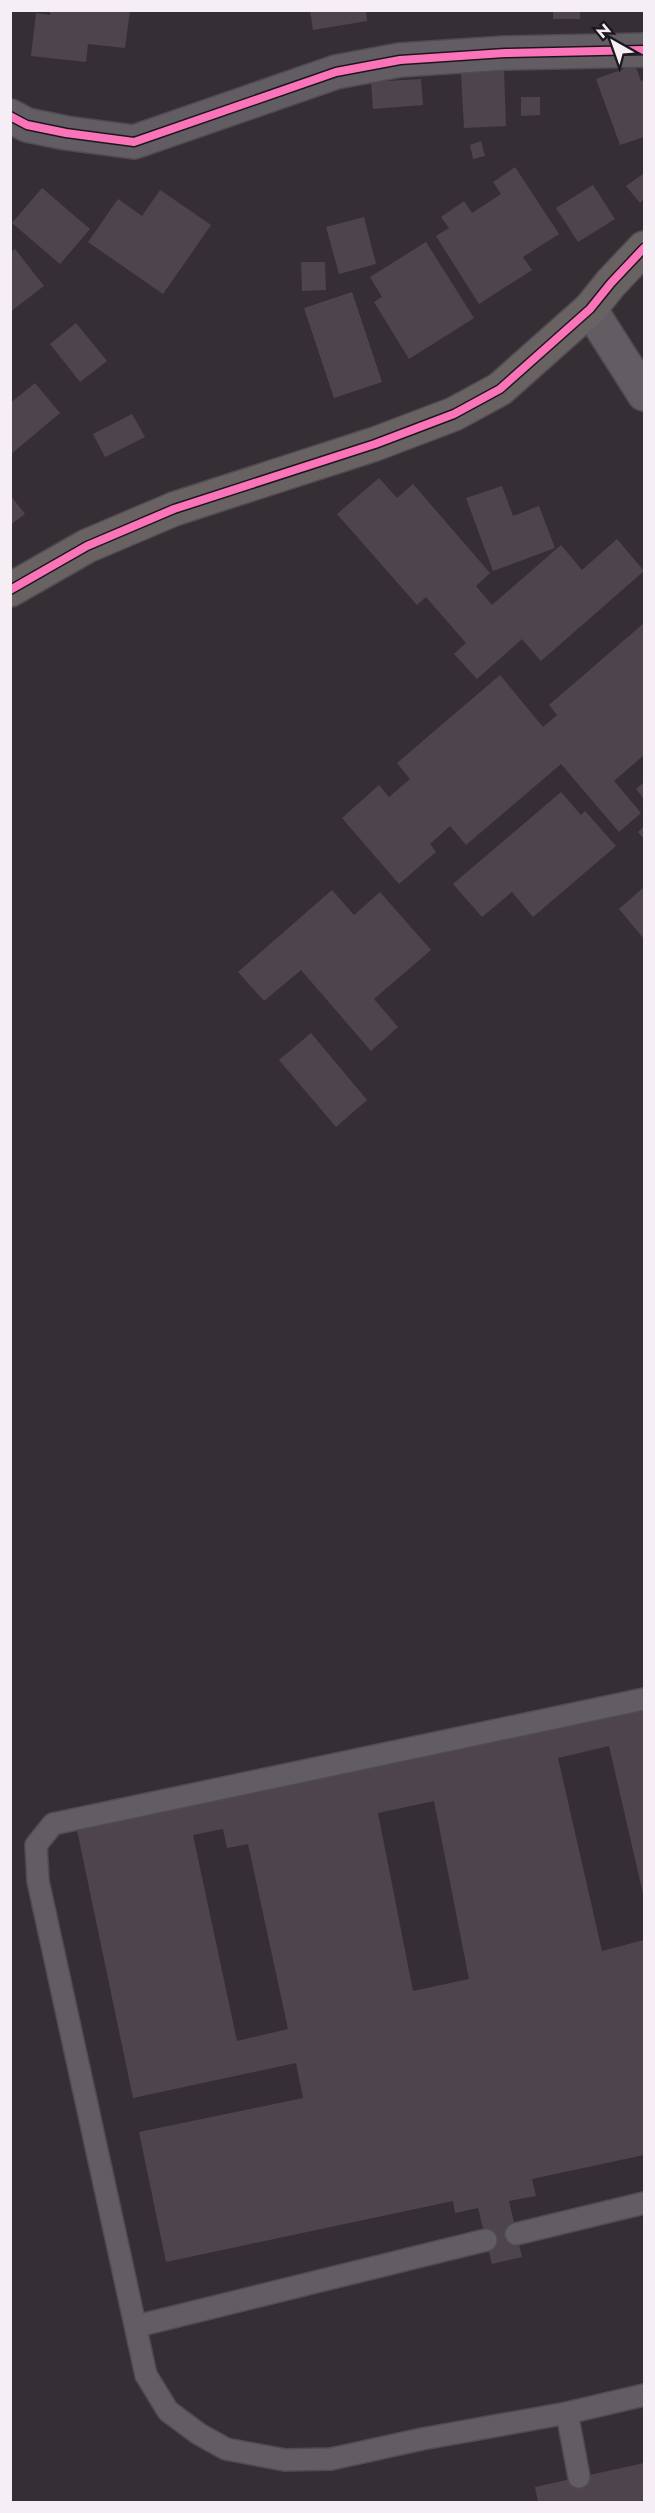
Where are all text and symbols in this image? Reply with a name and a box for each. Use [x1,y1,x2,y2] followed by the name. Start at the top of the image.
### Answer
[583,12,643,72] north arrow
[591,18,616,44] text: N

